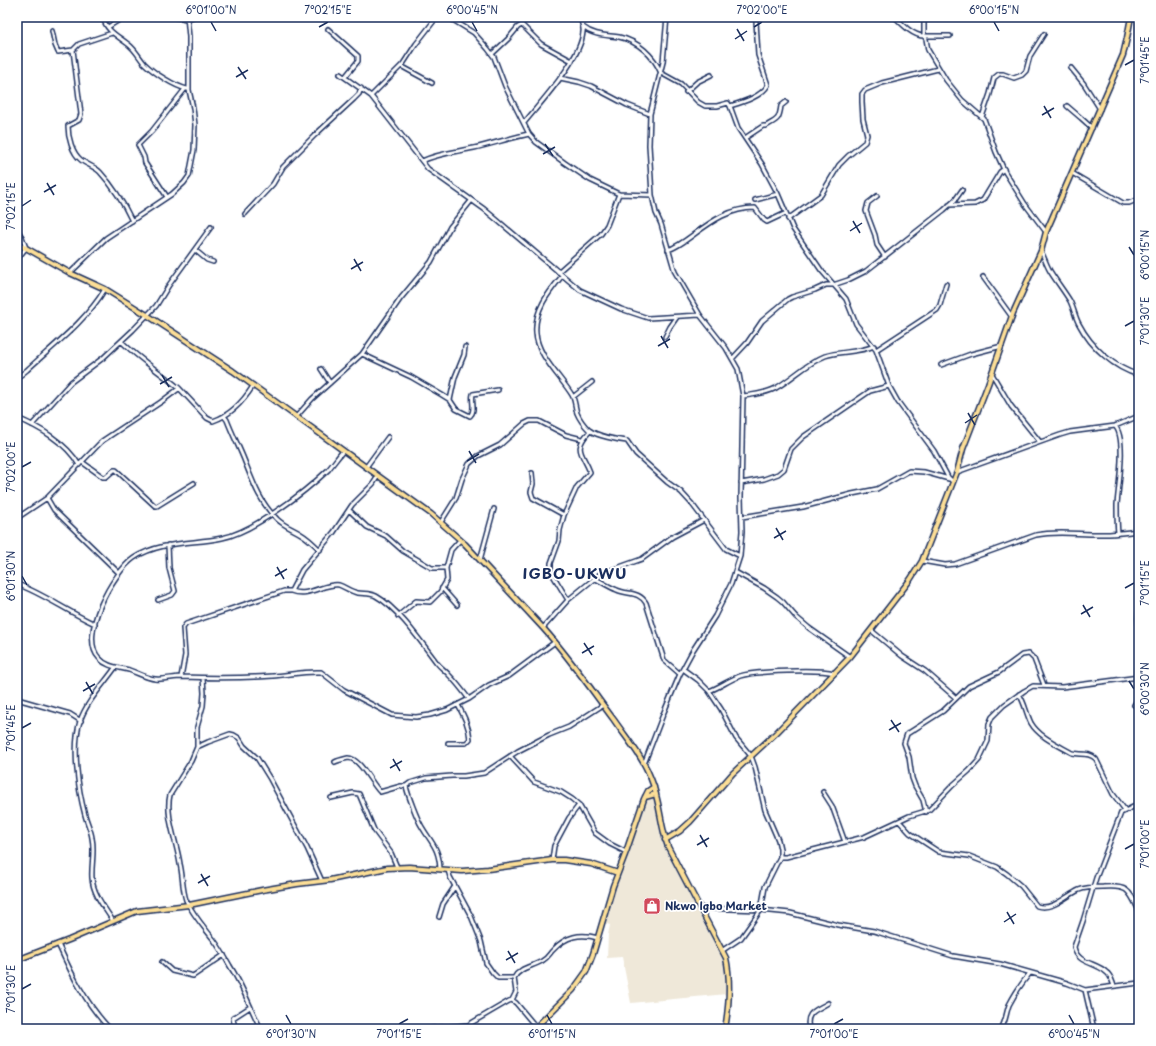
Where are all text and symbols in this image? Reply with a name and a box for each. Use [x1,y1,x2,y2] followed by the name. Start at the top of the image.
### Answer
[185,2,237,17] text: 6°01'00"N
[304,2,352,17] text: 7°02'15"E
[446,2,498,17] text: 6°00'45"N
[736,2,788,17] text: 7°02'00"E
[969,2,1019,17] text: 6°00'15"N
[1137,36,1152,84] text: 7°01'45"E
[3,182,18,230] text: 7°02'15"E
[1137,230,1152,280] text: 6°00'15"N
[1137,297,1152,345] text: 7°01'30"E
[3,441,18,493] text: 7°02'00"E
[3,550,18,601] text: 6°01'30"N
[1137,560,1152,606] text: 7°01'15"E
[523,561,627,584] district label: IGBO-UKWU
[1137,662,1152,716] text: 6°00'30"N
[3,704,18,752] text: 7°01'45"E
[1137,819,1152,869] text: 7°01'00"E
[642,896,662,916] shop icon: Nkwo Igbo Market
[665,897,767,914] place label: Nkwo Igbo Market
[3,965,18,1013] text: 7°01'30"E
[266,1026,317,1041] text: 6°01'30"N
[376,1026,422,1041] text: 7°01'15"E
[528,1026,576,1041] text: 6°01'15"N
[809,1026,859,1041] text: 7°01'00"E
[1048,1026,1100,1041] text: 6°00'45"N

